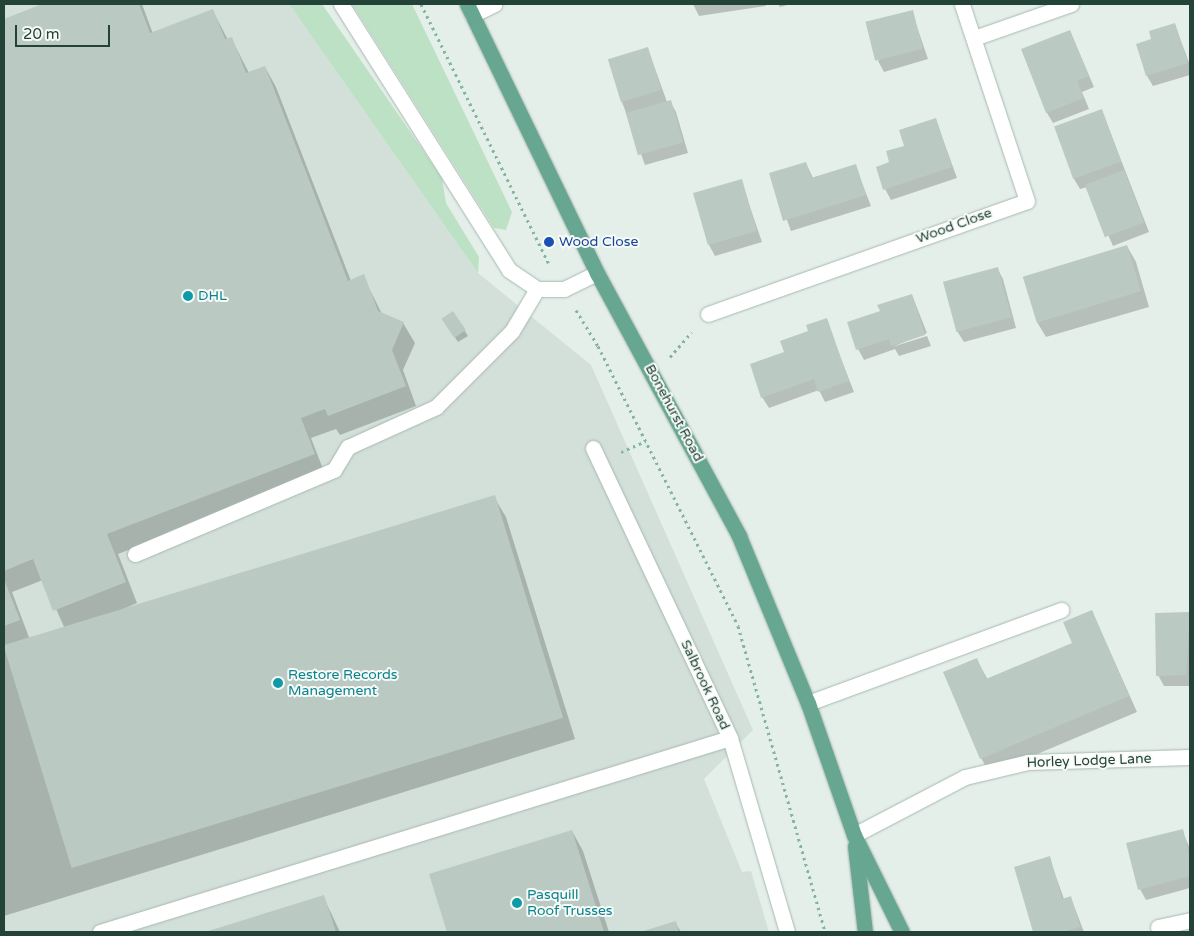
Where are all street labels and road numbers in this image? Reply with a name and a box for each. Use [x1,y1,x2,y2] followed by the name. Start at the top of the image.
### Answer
[914,205,994,247] street label: Wood Close
[641,361,707,465] street label: Bonehurst Road
[677,637,733,733] street label: Salbrook Road
[1026,750,1152,772] street label: Horley Lodge Lane

